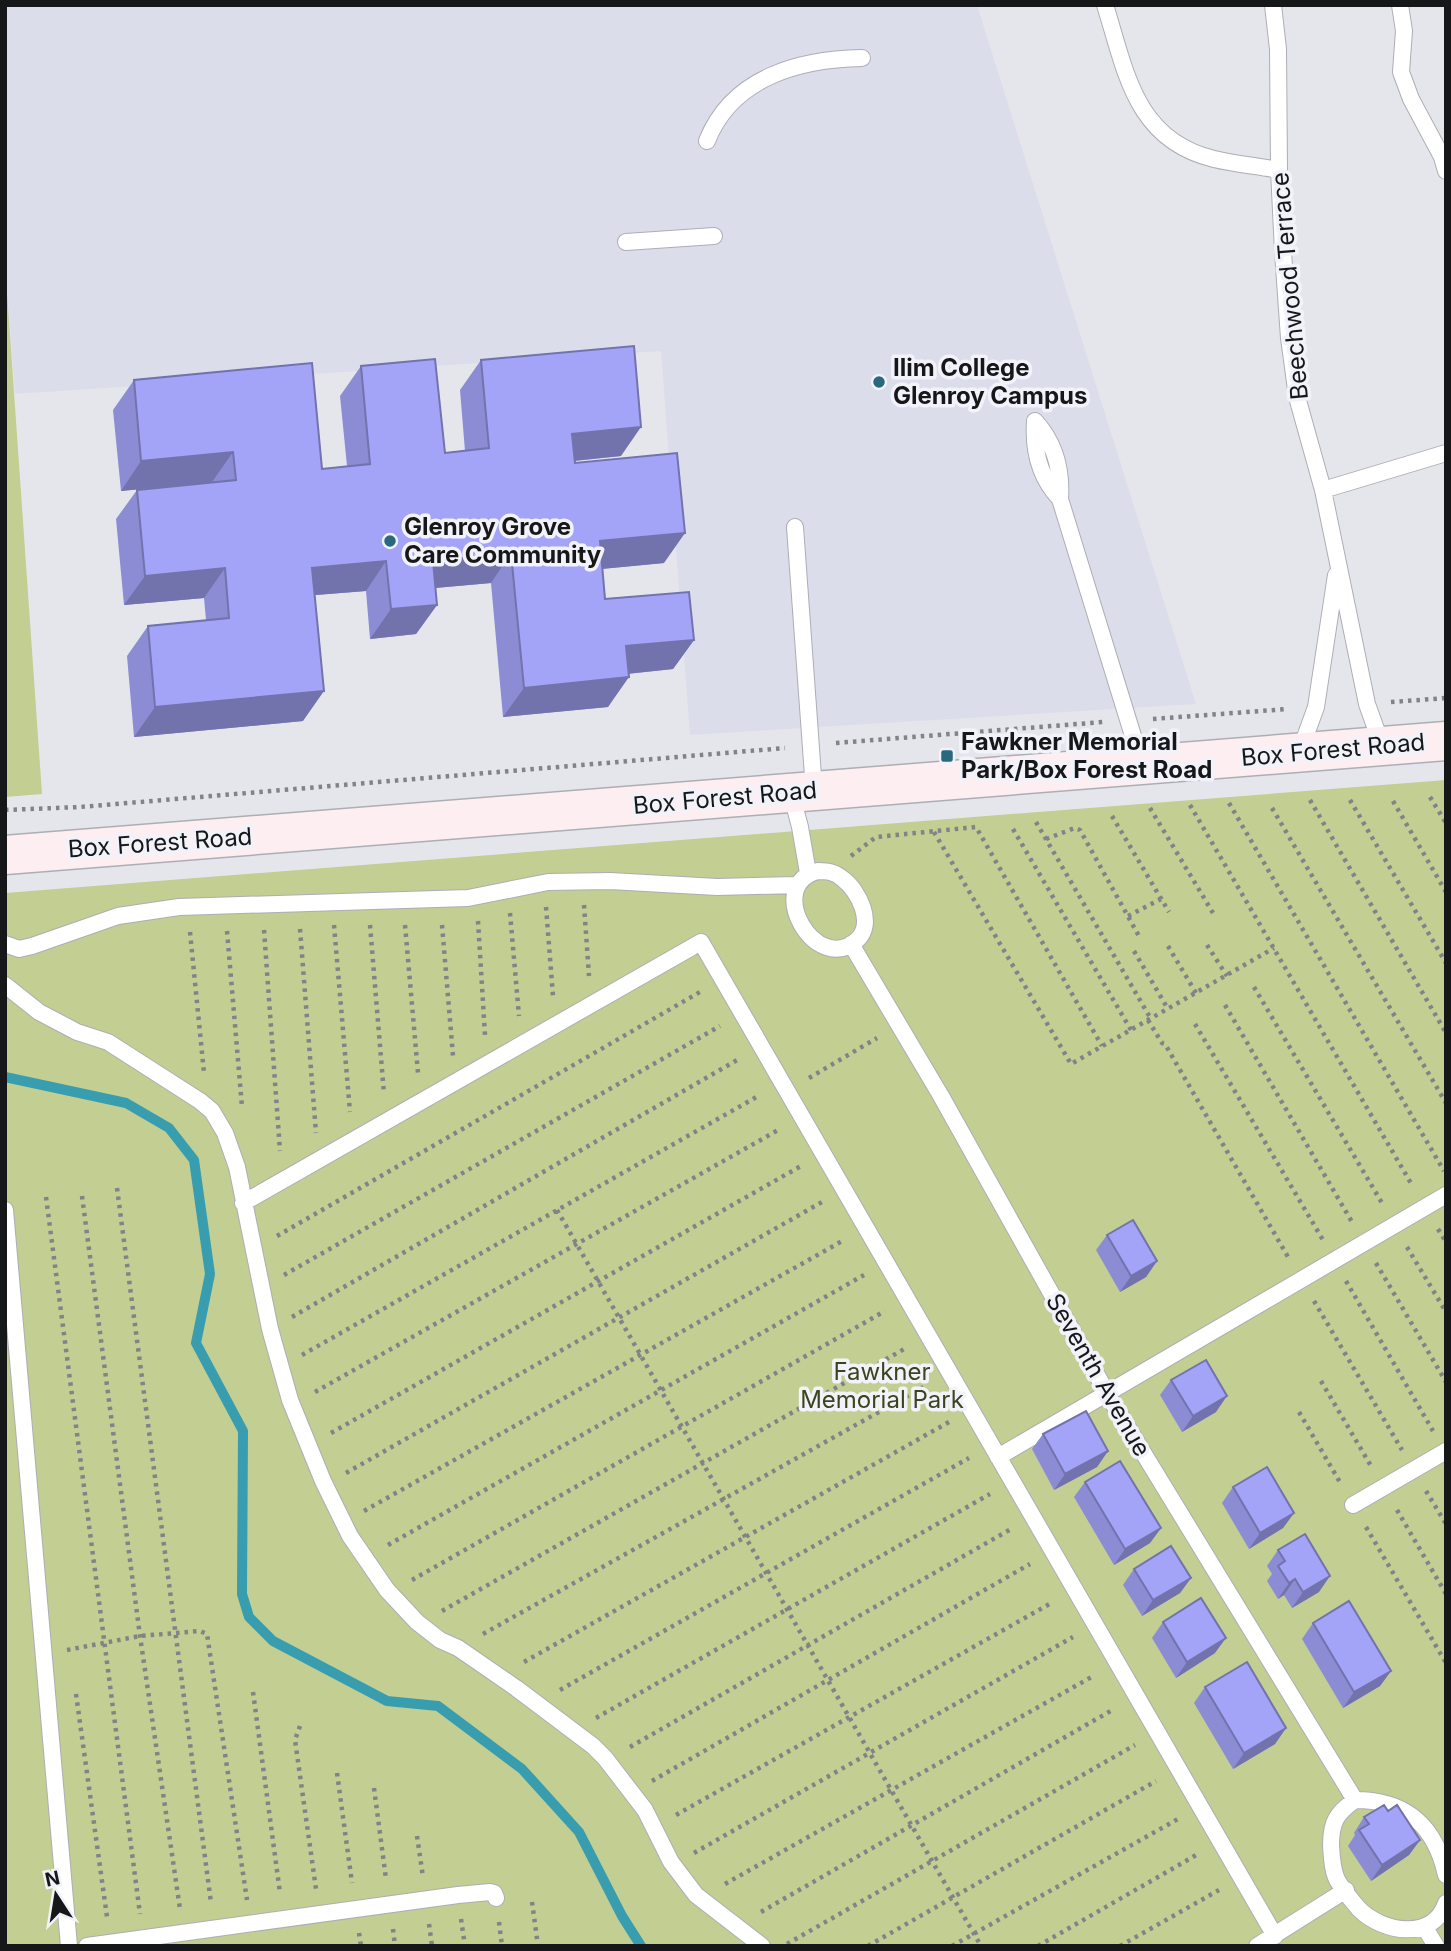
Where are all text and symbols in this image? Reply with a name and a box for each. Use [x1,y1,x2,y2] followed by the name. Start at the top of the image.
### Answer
[1265,171,1314,401] street label: Beechwood Terrace
[893,353,1087,410] place label: Ilim College Glenroy Campus
[871,374,887,390] marker: Ilim College Glenroy Campus
[404,512,602,569] place label: Glenroy Grove Care Community
[382,533,398,549] marker: Glenroy Grove Care Community
[961,727,1212,784] place label: Fawkner Memorial Park/Box Forest Road
[1240,727,1426,772] street label: Box Forest Road
[939,748,955,764] marker: Fawkner Memorial Park/Box Forest Road
[632,775,818,820] street label: Box Forest Road
[67,822,253,863] street label: Box Forest Road
[1040,1288,1157,1461] street label: Seventh Avenue
[800,1357,964,1414] park label: Fawkner Memorial Park
[21,1860,91,1930] north arrow
[43,1866,62,1892] text: N

